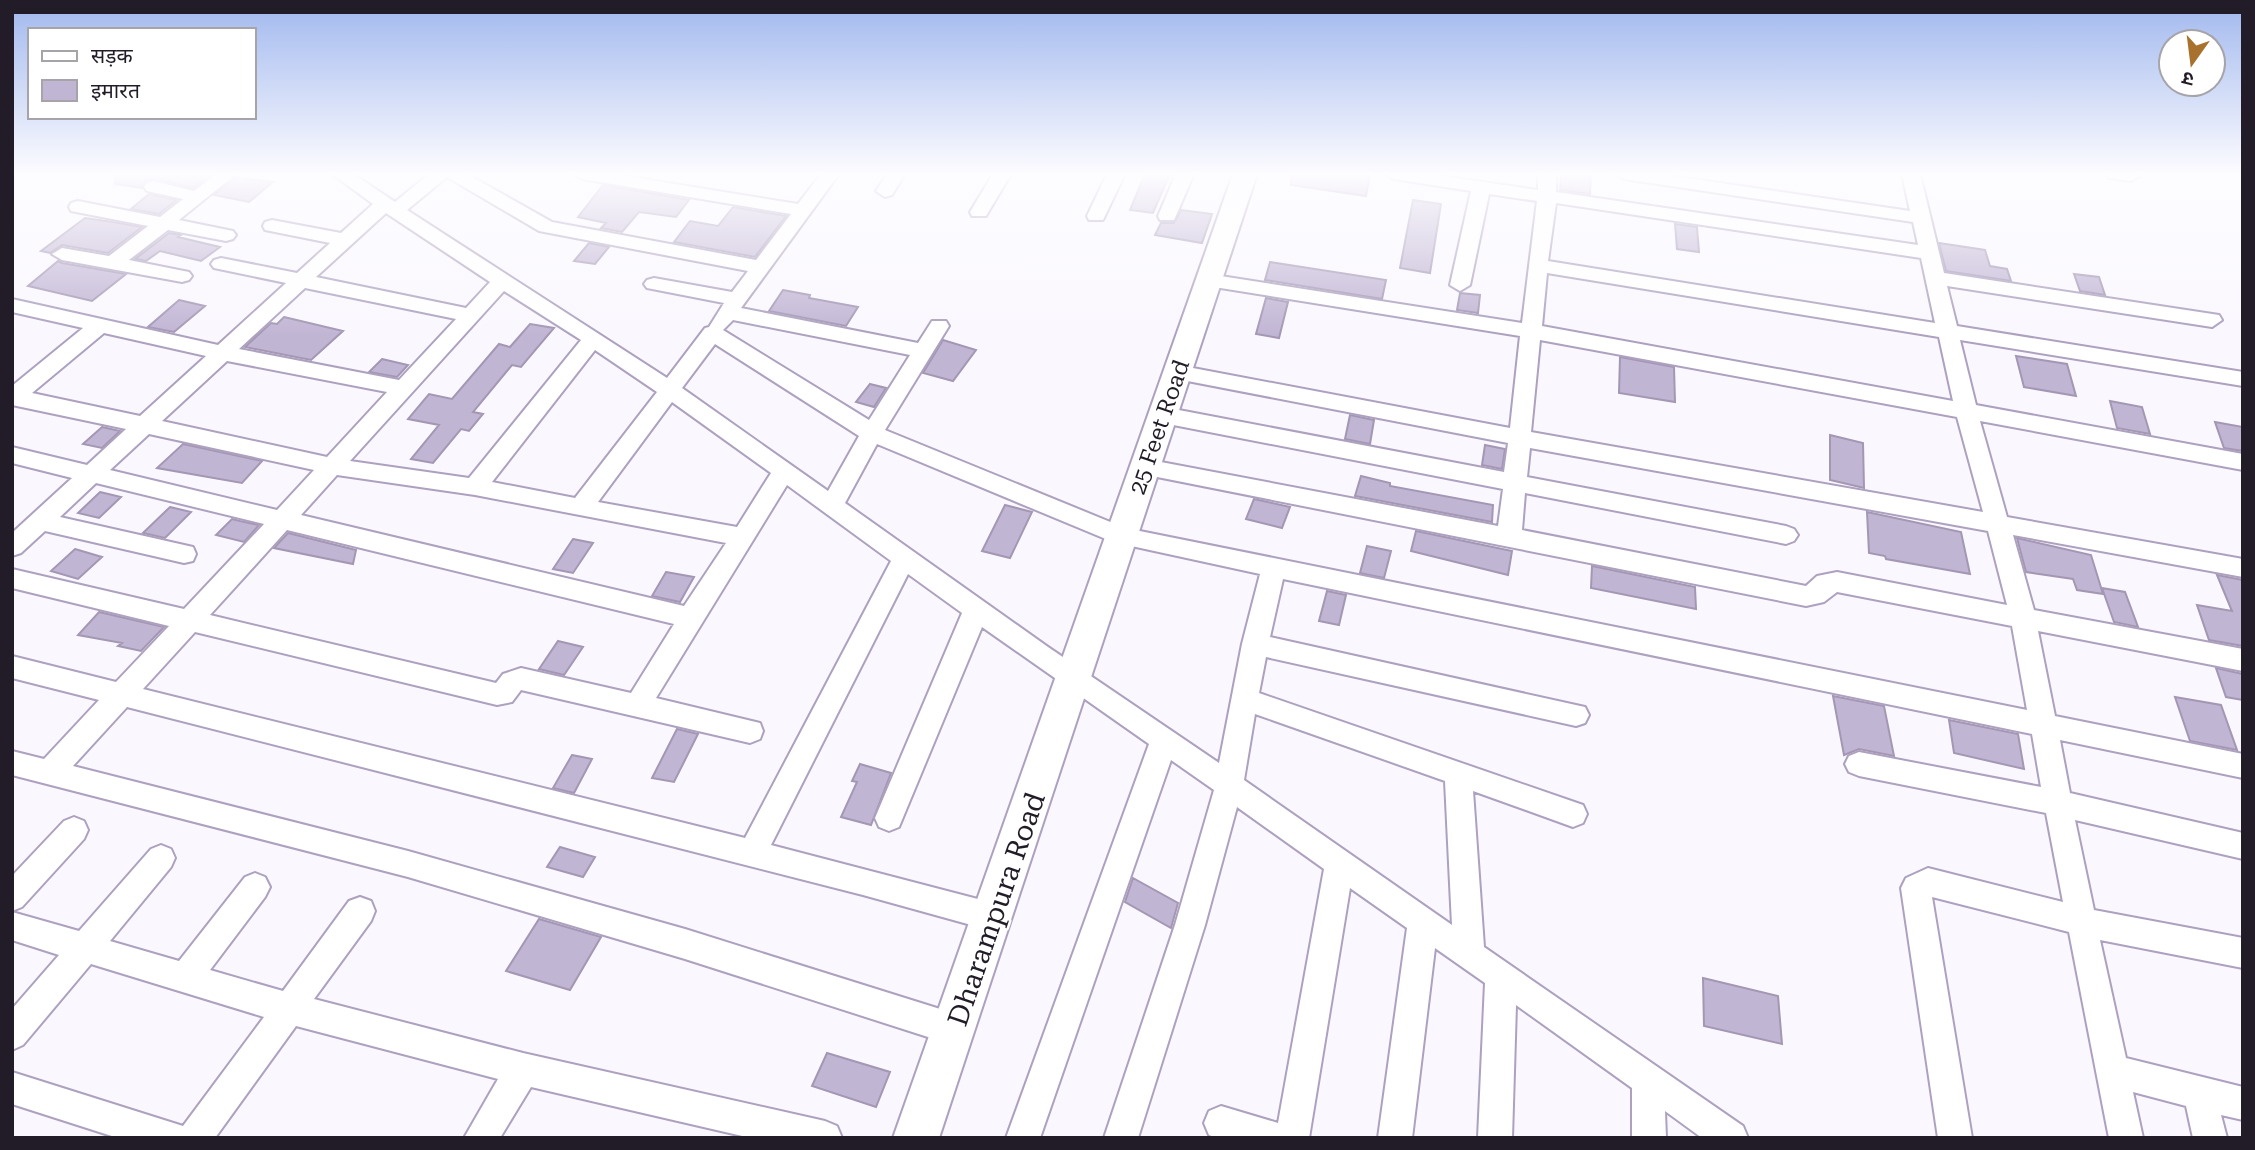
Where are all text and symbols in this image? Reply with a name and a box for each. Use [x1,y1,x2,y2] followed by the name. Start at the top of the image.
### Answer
[28,28,256,119] legend
[2157,28,2227,98] north arrow
[91,44,133,68] text: सड़क
[2179,66,2196,92] text: उ
[91,79,141,103] text: इमारत
[1124,356,1195,498] street label: 25 Feet Road
[941,788,1052,1030] street label: Dharampura Road

